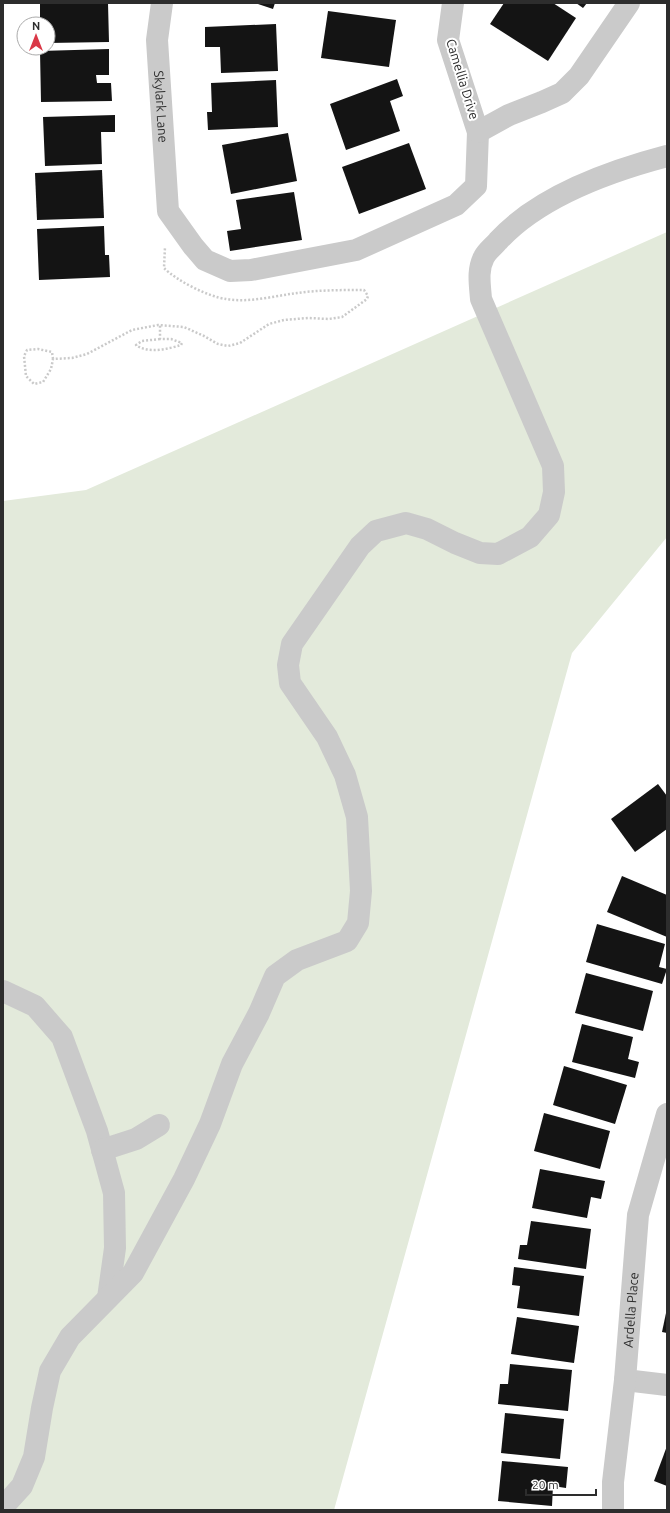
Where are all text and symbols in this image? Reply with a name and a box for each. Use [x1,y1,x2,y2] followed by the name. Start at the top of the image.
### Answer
[16,16,56,56] north arrow
[32,20,40,32] text: N
[444,37,482,121] street label: Camellia Drive
[152,70,171,143] street label: Skylark Lane
[621,1272,640,1348] street label: Ardella Place
[526,1471,596,1497] scale bar
[532,1478,559,1491] text: 20 m

